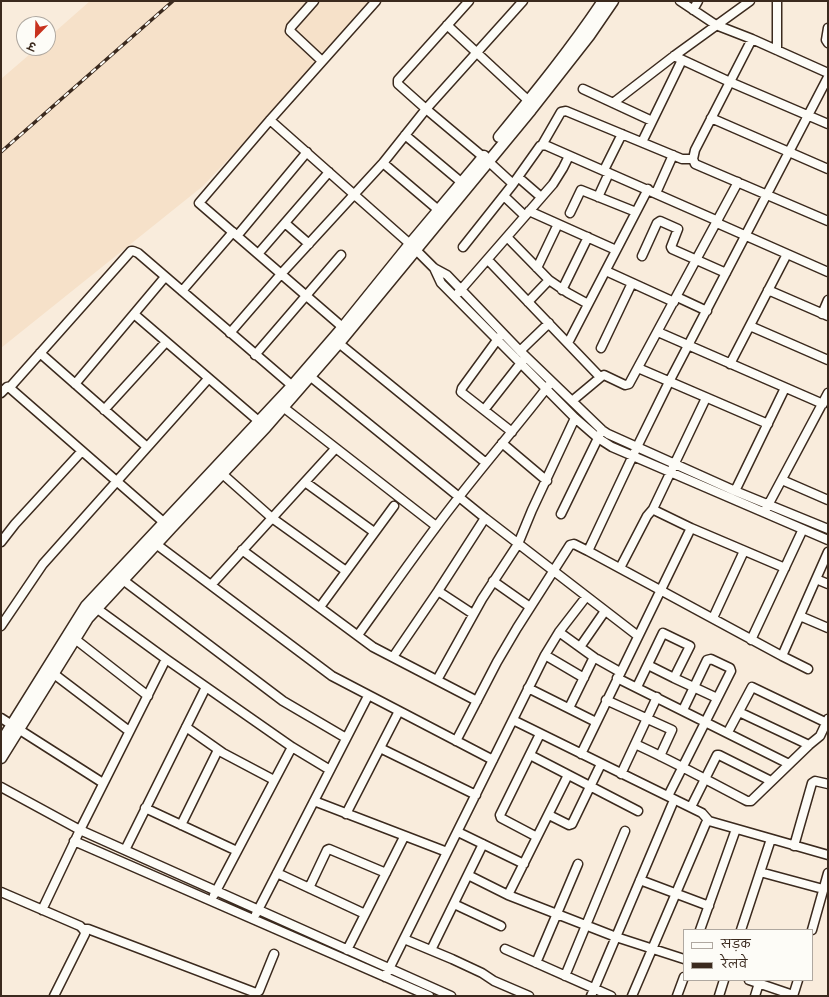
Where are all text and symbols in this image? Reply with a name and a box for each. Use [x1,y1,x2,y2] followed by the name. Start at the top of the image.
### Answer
[16,16,56,56] north arrow
[26,38,38,54] text: उ
[683,929,813,981] legend
[721,935,751,952] text: सड़क
[721,955,747,972] text: रेलवे

